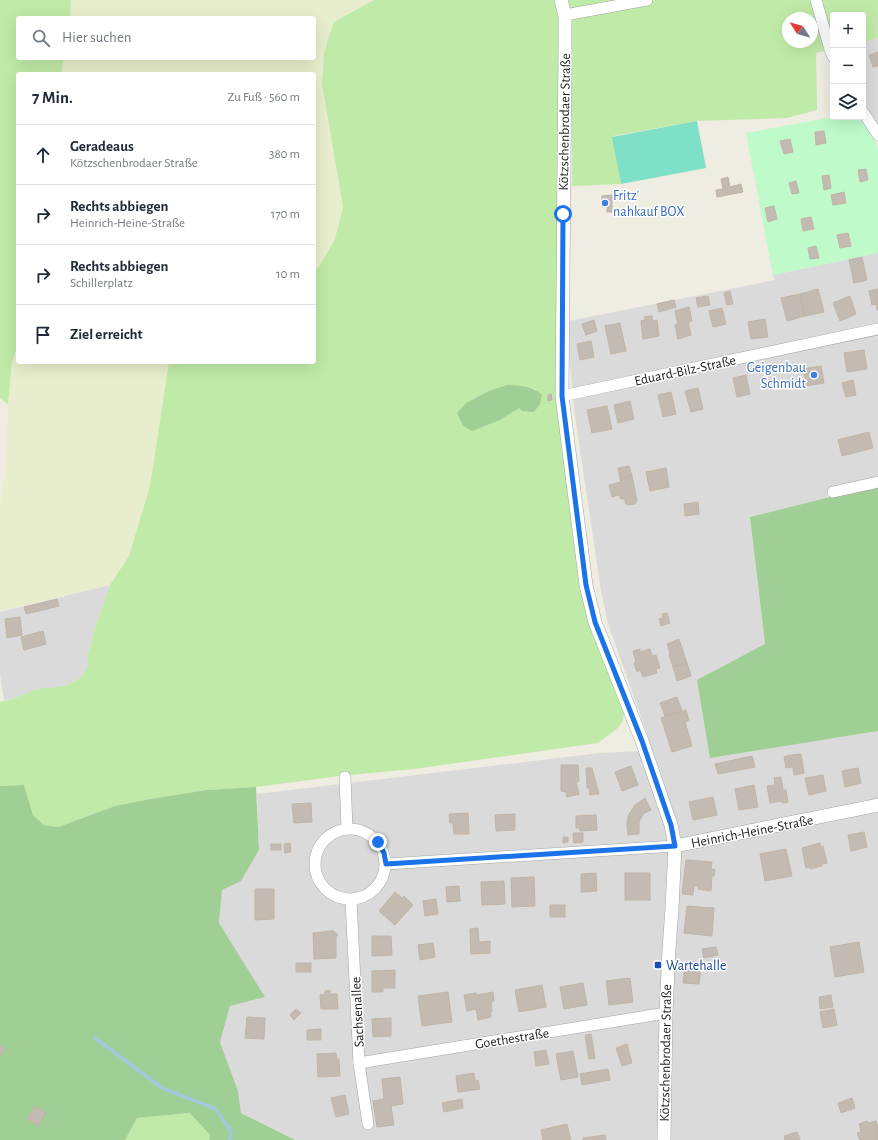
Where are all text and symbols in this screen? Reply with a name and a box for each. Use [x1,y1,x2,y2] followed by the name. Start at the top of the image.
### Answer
[782,12,818,48] north arrow
[830,12,866,120] map controls
[830,12,866,48] button: +
[16,16,316,60] search box
[30,27,52,49] icon: search
[62,30,132,45] text: Hier suchen
[830,48,866,84] button: −
[557,53,573,191] street label: Kötzschenbrodaer Straße
[830,84,866,120] button: layers
[32,89,73,106] text: 7 Min.
[227,91,300,104] text: Zu Fuß · 560 m
[70,139,134,154] text: Geradeaus
[32,144,54,166] icon: ahead
[269,148,300,161] text: 380 m
[70,157,198,170] text: Kötzschenbrodaer Straße
[613,189,685,219] place label: Fritz' nahkauf BOX
[600,198,610,208] marker: Fritz' nahkauf BOX
[70,199,168,214] text: Rechts abbiegen
[32,204,54,226] icon: right
[554,205,572,223] route start
[271,208,300,221] text: 170 m
[70,217,185,230] text: Heinrich-Heine-Straße
[70,259,168,274] text: Rechts abbiegen
[32,264,54,286] icon: right
[276,268,300,281] text: 10 m
[70,277,133,290] text: Schillerplatz
[32,324,54,346] icon: arrive
[70,327,143,342] text: Ziel erreicht
[633,353,737,389] street label: Eduard-Bilz-Straße
[747,361,807,391] place label: Geigenbau Schmidt
[809,370,819,380] marker: Geigenbau Schmidt
[690,813,814,851] street label: Heinrich-Heine-Straße
[369,833,387,851] route end
[666,959,726,973] place label: Wartehalle
[653,960,663,970] marker: Wartehalle
[349,976,367,1048] street label: Sachsenallee
[658,984,674,1122] street label: Kötzschenbrodaer Straße
[474,1026,550,1052] street label: Goethestraße

